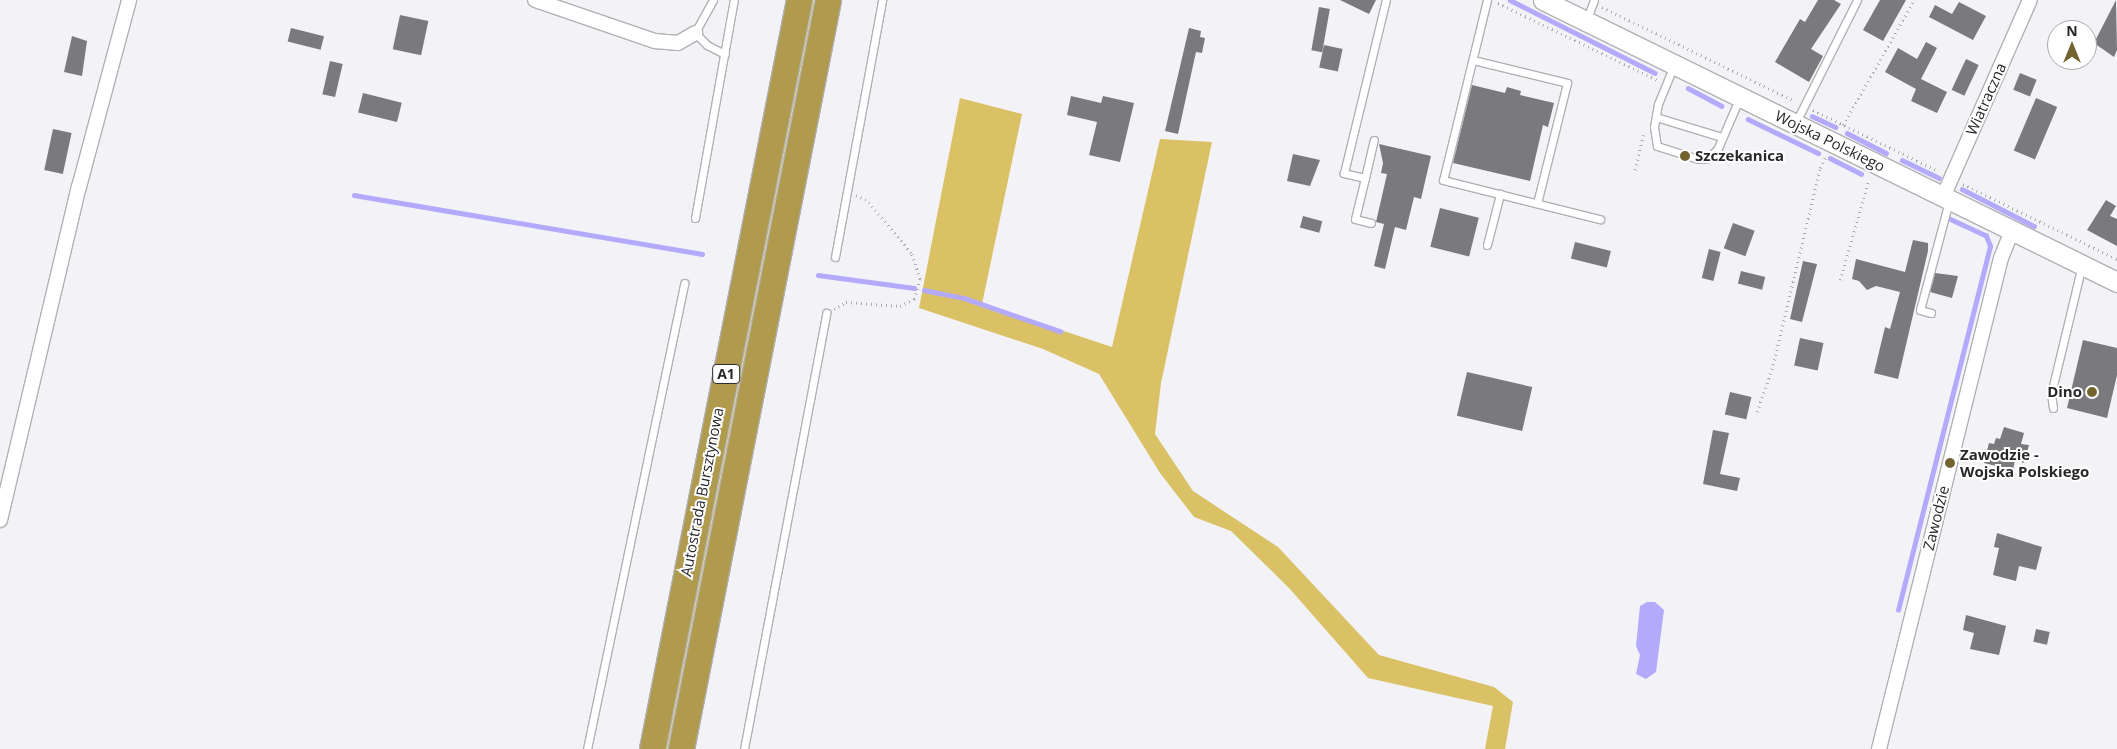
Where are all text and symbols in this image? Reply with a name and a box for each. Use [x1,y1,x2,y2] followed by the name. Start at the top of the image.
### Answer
[2047,20,2097,70] north arrow
[2066,21,2078,40] text: N
[1962,60,2010,138] street label: Wiatraczna
[1772,107,1888,175] street label: Wojska Polskiego
[1695,147,1784,165] place label: Szczekanica
[1679,150,1691,162] marker: Szczekanica
[711,362,741,386] road number: A1
[2047,383,2082,401] place label: Dino
[2086,386,2098,398] marker: Dino
[677,406,727,578] street label: Autostrada Bursztynowa
[1960,445,2089,480] place label: Zawodzie - Wojska Polskiego
[1944,457,1956,469] marker: Zawodzie - Wojska Polskiego
[1919,484,1953,552] street label: Zawodzie

